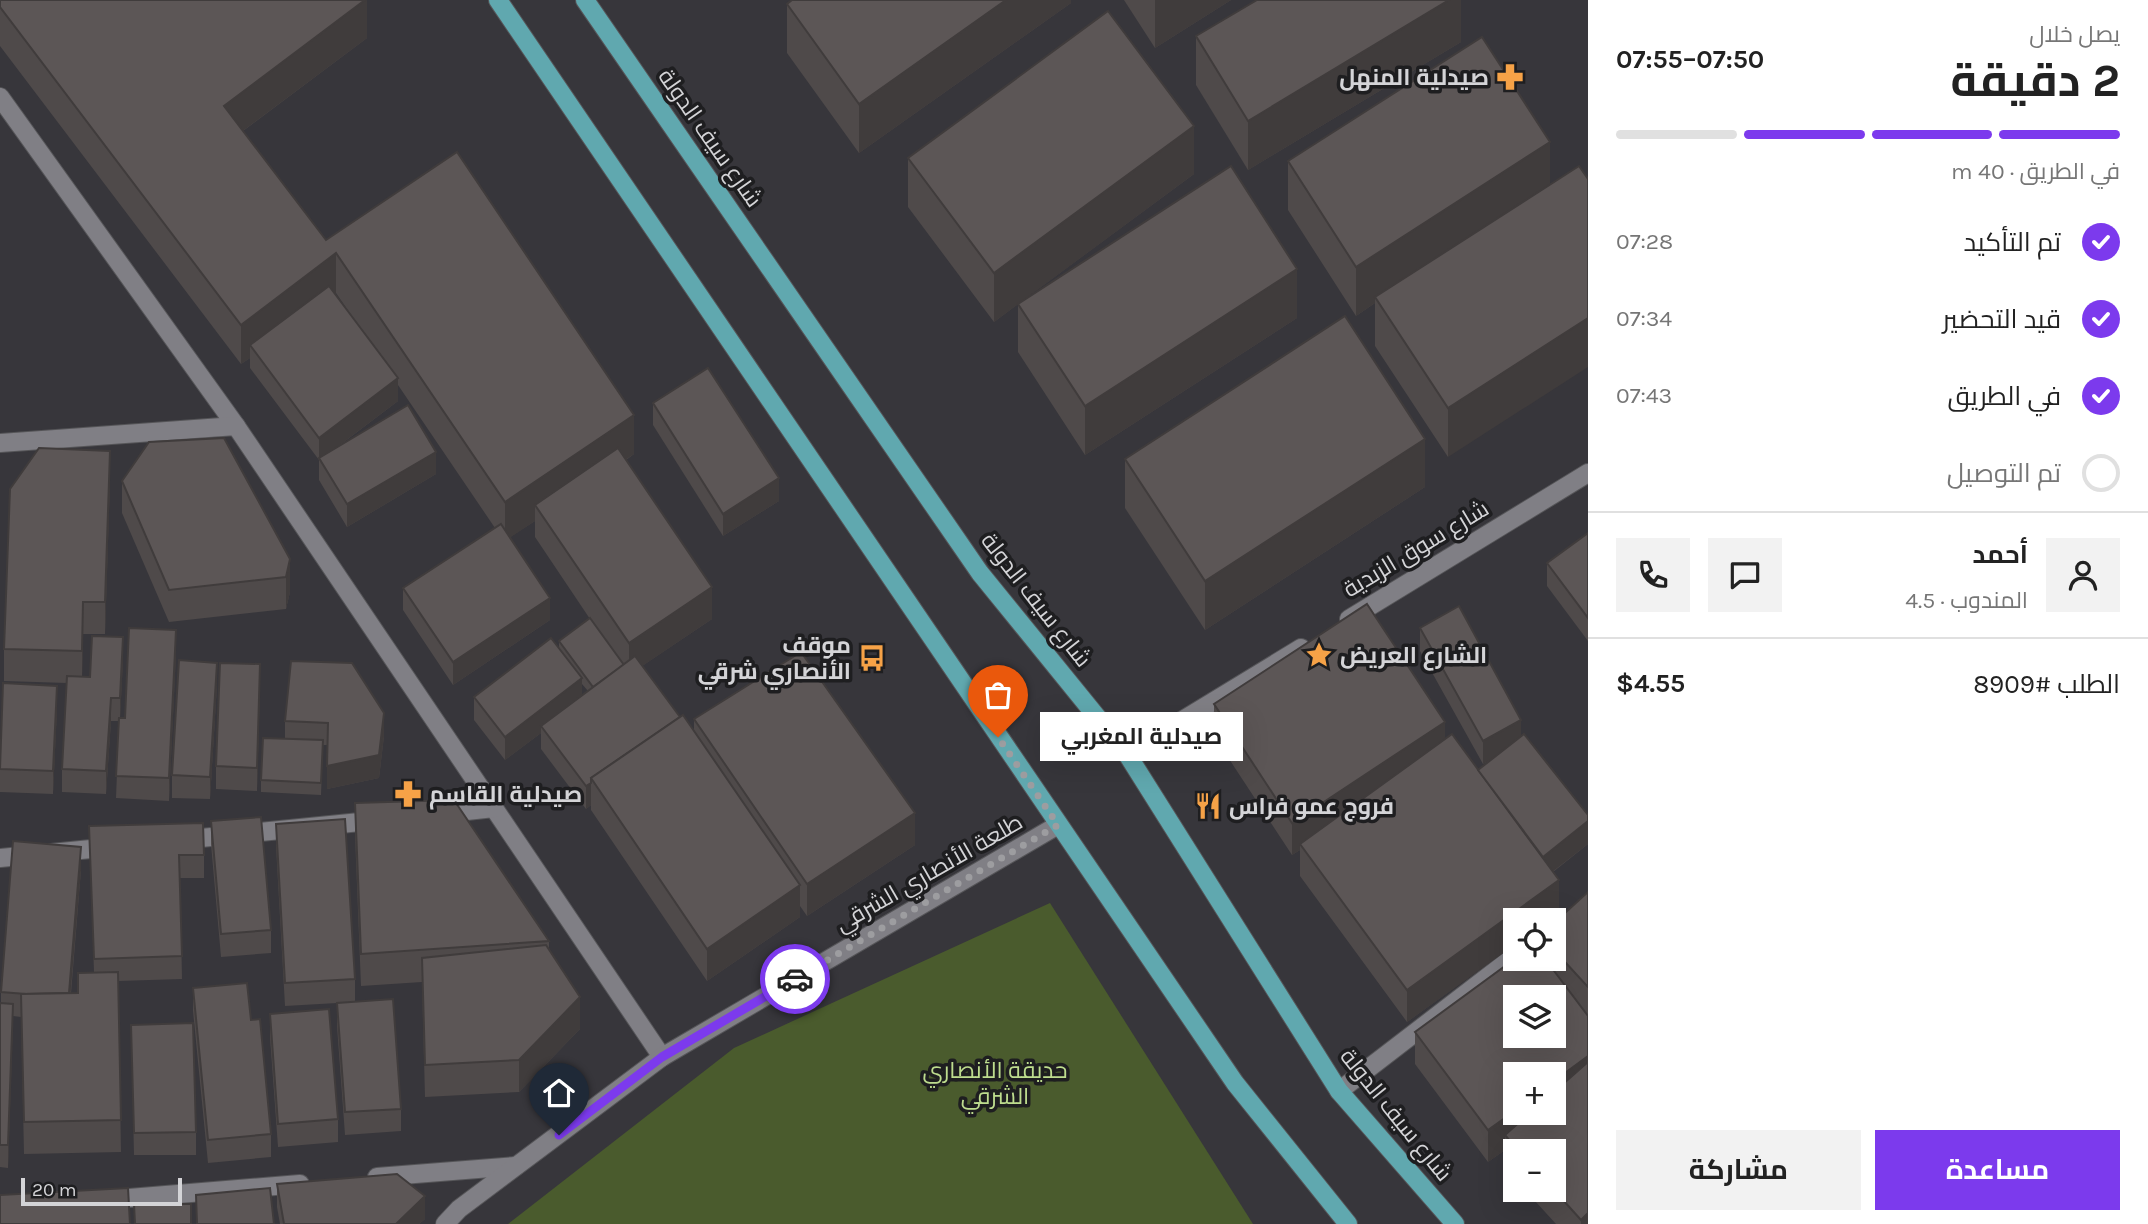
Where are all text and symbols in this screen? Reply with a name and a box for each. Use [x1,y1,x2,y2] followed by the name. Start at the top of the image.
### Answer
[2029,21,2120,48] text: يصل خلال
[1616,44,1764,75] text: 07:50–07:55
[1950,54,2120,108] text: 2 دقيقة
[1495,62,1525,92] pharmacy icon: صيدلية المنهل
[651,64,768,213] street label: شارع سيف الدولة
[1339,64,1489,91] place label: صيدلية المنهل
[1951,158,2120,185] text: في الطريق · 40 m
[2082,223,2120,261] icon: check
[1963,227,2061,258] text: تم التأكيد
[1616,228,1673,255] text: 07:28
[2082,300,2120,338] icon: check
[1942,304,2061,335] text: قيد التحضير
[1616,305,1672,332] text: 07:34
[2082,377,2120,415] icon: check
[1948,381,2061,412] text: في الطريق
[1616,382,1672,409] text: 07:43
[1947,458,2061,489] text: تم التوصيل
[1338,495,1495,605] street label: شارع سوق الزبدية
[974,528,1097,674] street label: شارع سيف الدولة
[1616,538,1690,612] button: phone
[1708,538,1782,612] button: chat
[2046,538,2120,612] button: person
[1972,539,2028,570] text: أحمد
[1905,587,2028,614] text: المندوب · 4.5
[698,632,851,690] place label: موقف الأنصاري شرقي
[1304,640,1334,670] place icon: الشارع العريض
[1340,642,1487,671] place label: الشارع العريض
[857,643,887,673] bus stop icon: موقف الأنصاري شرقي
[968,665,1028,737] pin
[1616,668,1685,699] text: $4.55
[1973,669,2120,700] text: الطلب #8909
[979,676,1017,714] icon: bag
[1040,712,1243,762] callout: صيدلية المغربي
[1061,723,1222,750] text: صيدلية المغربي
[393,779,423,809] pharmacy icon: صيدلية القاسم
[429,781,582,810] place label: صيدلية القاسم
[1193,791,1223,821] restaurant icon: فروج عمو فراس
[1229,793,1394,822] place label: فروج عمو فراس
[831,808,1029,941] street label: طلعة الأنصاري الشرقي
[1503,908,1566,1202] map controls
[1503,908,1566,971] button: locate
[760,944,830,1014] courier
[776,960,814,998] icon: car
[1503,985,1566,1048] button: layers
[1333,1043,1458,1188] street label: شارع سيف الدولة
[923,1057,1067,1114] park label: حديقة الأنصاري الشرقي
[1503,1062,1566,1125] button: +
[529,1063,589,1135] pin
[540,1074,578,1112] icon: home
[1616,1130,1861,1210] button: مشاركة
[1875,1130,2120,1210] button: مساعدة
[1503,1139,1566,1202] button: −
[21,1175,182,1207] scale bar
[32,1179,77,1201] text: 20 m

